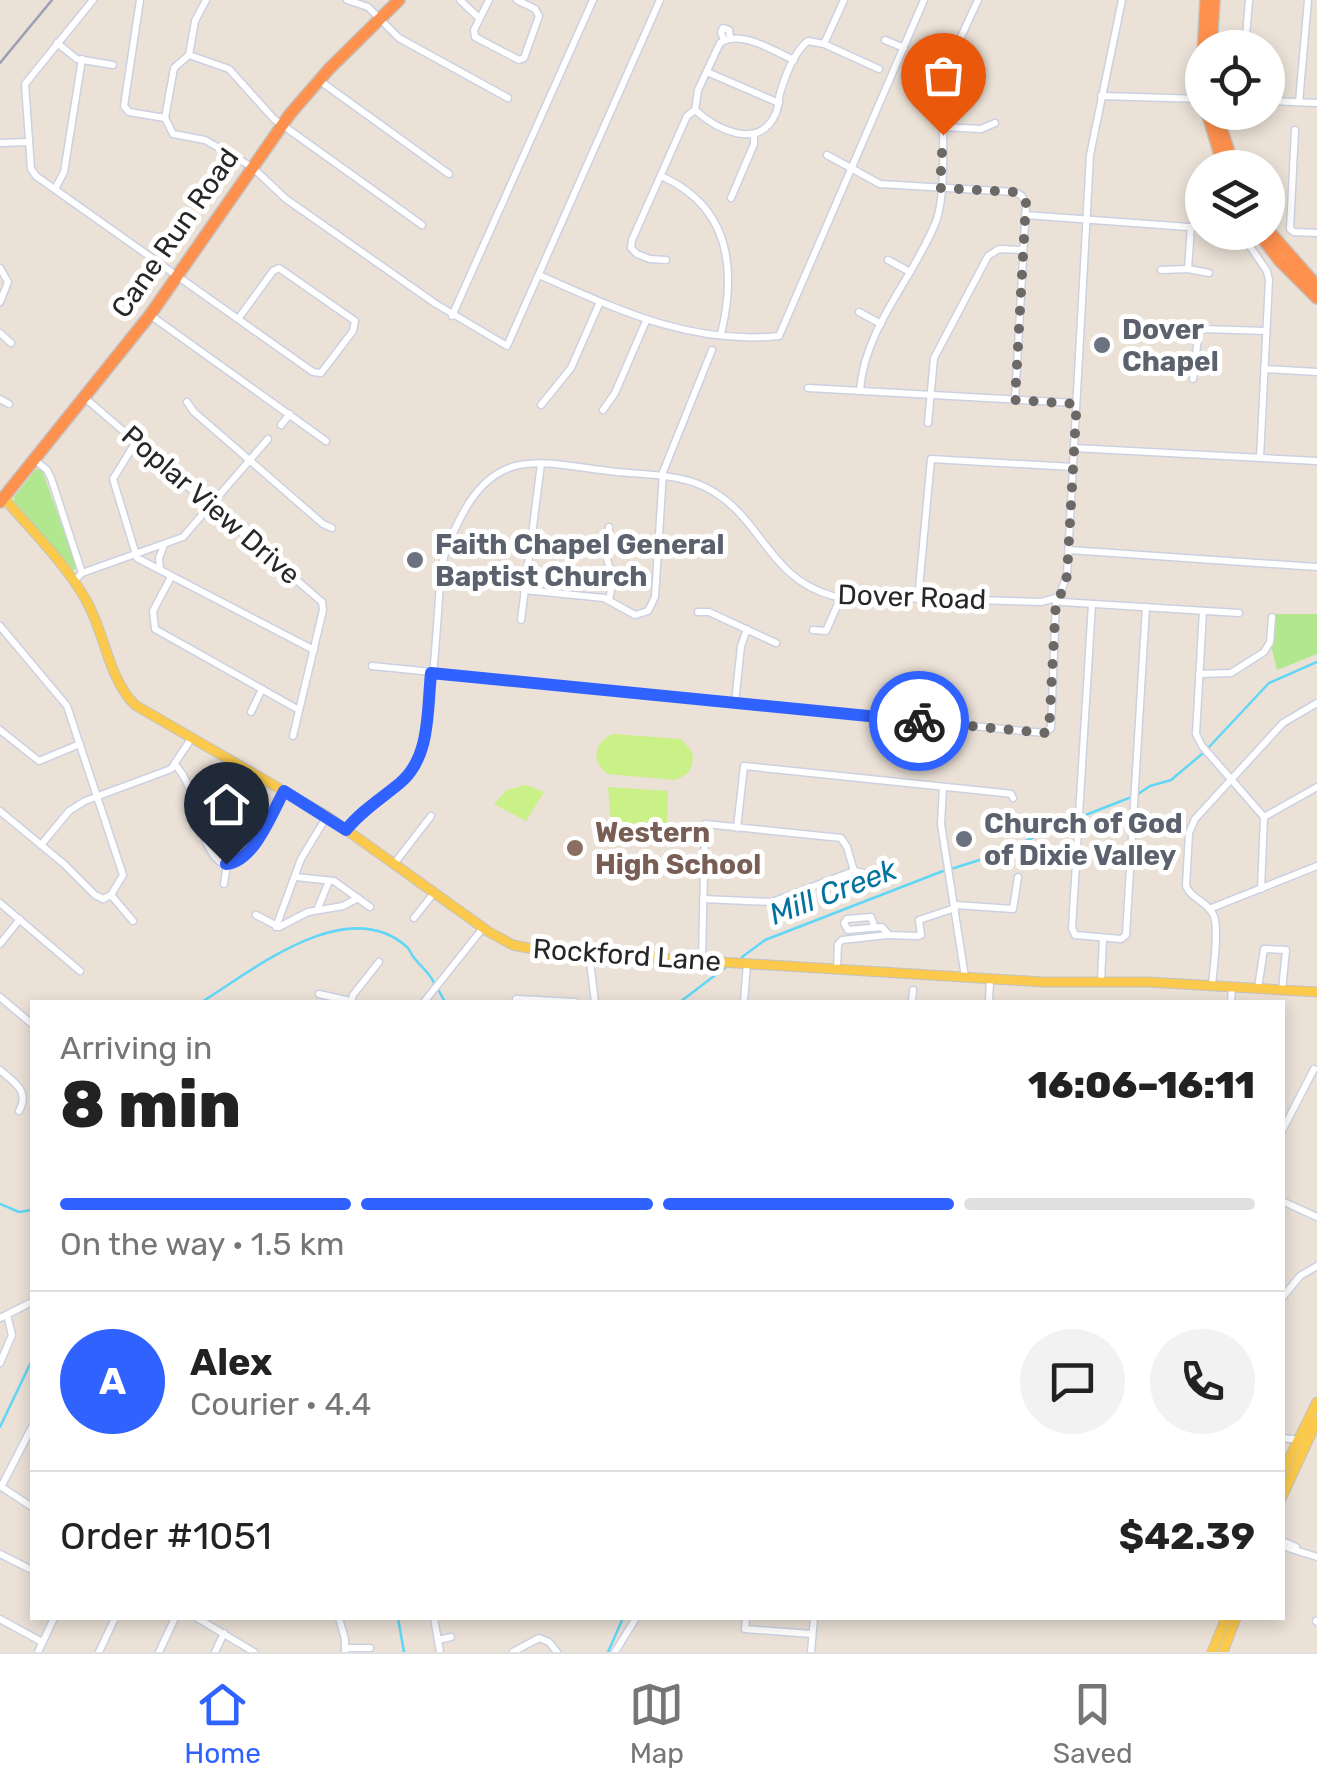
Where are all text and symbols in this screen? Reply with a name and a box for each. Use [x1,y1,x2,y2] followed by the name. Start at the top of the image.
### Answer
[1185,30,1285,250] map controls
[1185,30,1285,130] button: locate
[901,33,986,136] pin
[916,48,971,103] icon: bag
[104,142,246,324] street label: Cane Run Road
[1185,150,1285,250] button: layers
[1122,313,1219,378] place label: Dover Chapel
[1091,334,1113,356] marker: Dover Chapel
[115,419,307,591] street label: Poplar View Drive
[435,528,725,593] place label: Faith Chapel General Baptist Church
[404,549,426,571] marker: Faith Chapel General Baptist Church
[837,578,987,616] street label: Dover Road
[869,671,969,771] courier
[892,694,947,749] icon: bike
[184,762,269,865] pin
[199,777,254,832] icon: home
[984,807,1183,872] place label: Church of God of Dixie Valley
[595,816,761,881] place label: Western High School
[953,828,975,850] marker: Church of God of Dixie Valley
[564,837,586,859] marker: Western High School
[764,851,902,933] water label: Mill Creek
[532,932,722,978] street label: Rockford Lane
[60,1029,212,1067] text: Arriving in
[1028,1062,1255,1108] text: 16:06–16:11
[60,1066,241,1143] text: 8 min
[60,1225,344,1263] text: On the way · 1.5 km
[1020,1329,1125,1434] button: chat
[1150,1329,1255,1434] button: phone
[190,1339,272,1385] text: Alex
[99,1358,126,1404] text: A
[190,1385,371,1423] text: Courier · 4.4
[60,1513,272,1559] text: Order #1051
[1119,1513,1255,1559] text: $42.39
[184,1677,261,1770] tab: Home
[629,1677,684,1770] tab: Map
[1053,1677,1133,1770] tab: Saved

